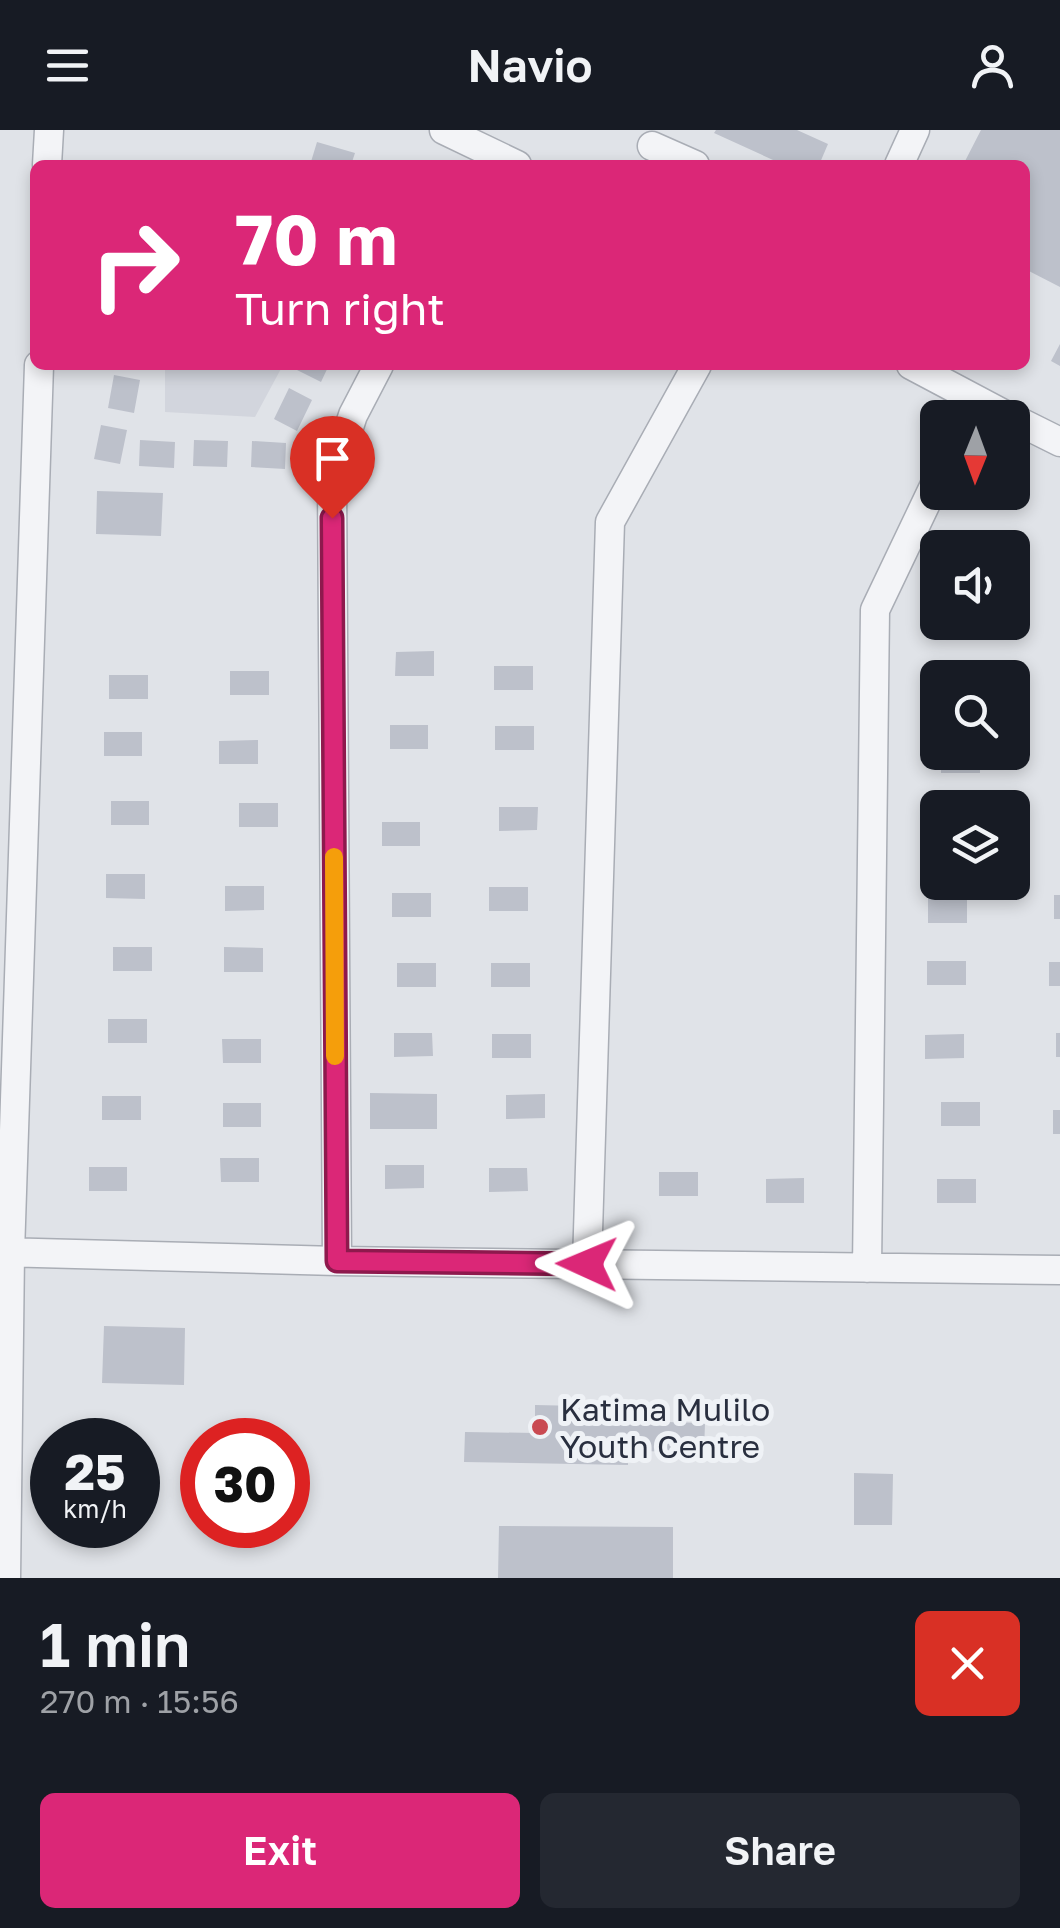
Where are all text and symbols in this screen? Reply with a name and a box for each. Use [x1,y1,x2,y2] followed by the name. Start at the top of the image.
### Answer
[40,38,95,93] icon: menu
[468,38,592,92] text: Navio
[965,38,1020,93] icon: person
[235,196,397,280] text: 70 m
[70,200,200,330] icon: right
[235,281,445,335] text: Turn right
[920,400,1030,510] north arrow
[920,400,1030,900] map controls
[290,416,375,519] pin
[305,431,360,486] icon: arrive
[920,530,1030,640] button: sound
[920,660,1030,770] button: search
[920,790,1030,900] button: layers
[535,1212,639,1316] position arrow
[560,1390,770,1465] place label: Katima Mulilo Youth Centre
[529,1416,551,1438] marker: Katima Mulilo Youth Centre
[180,1418,310,1548] speed limit sign: 30
[64,1441,125,1501] text: 25
[63,1493,127,1524] text: km/h
[40,1608,190,1680] text: 1 min
[915,1611,1020,1716] button: close
[40,1682,239,1720] text: 270 m · 15:56
[40,1793,520,1908] button: Exit
[540,1793,1020,1908] button: Share

